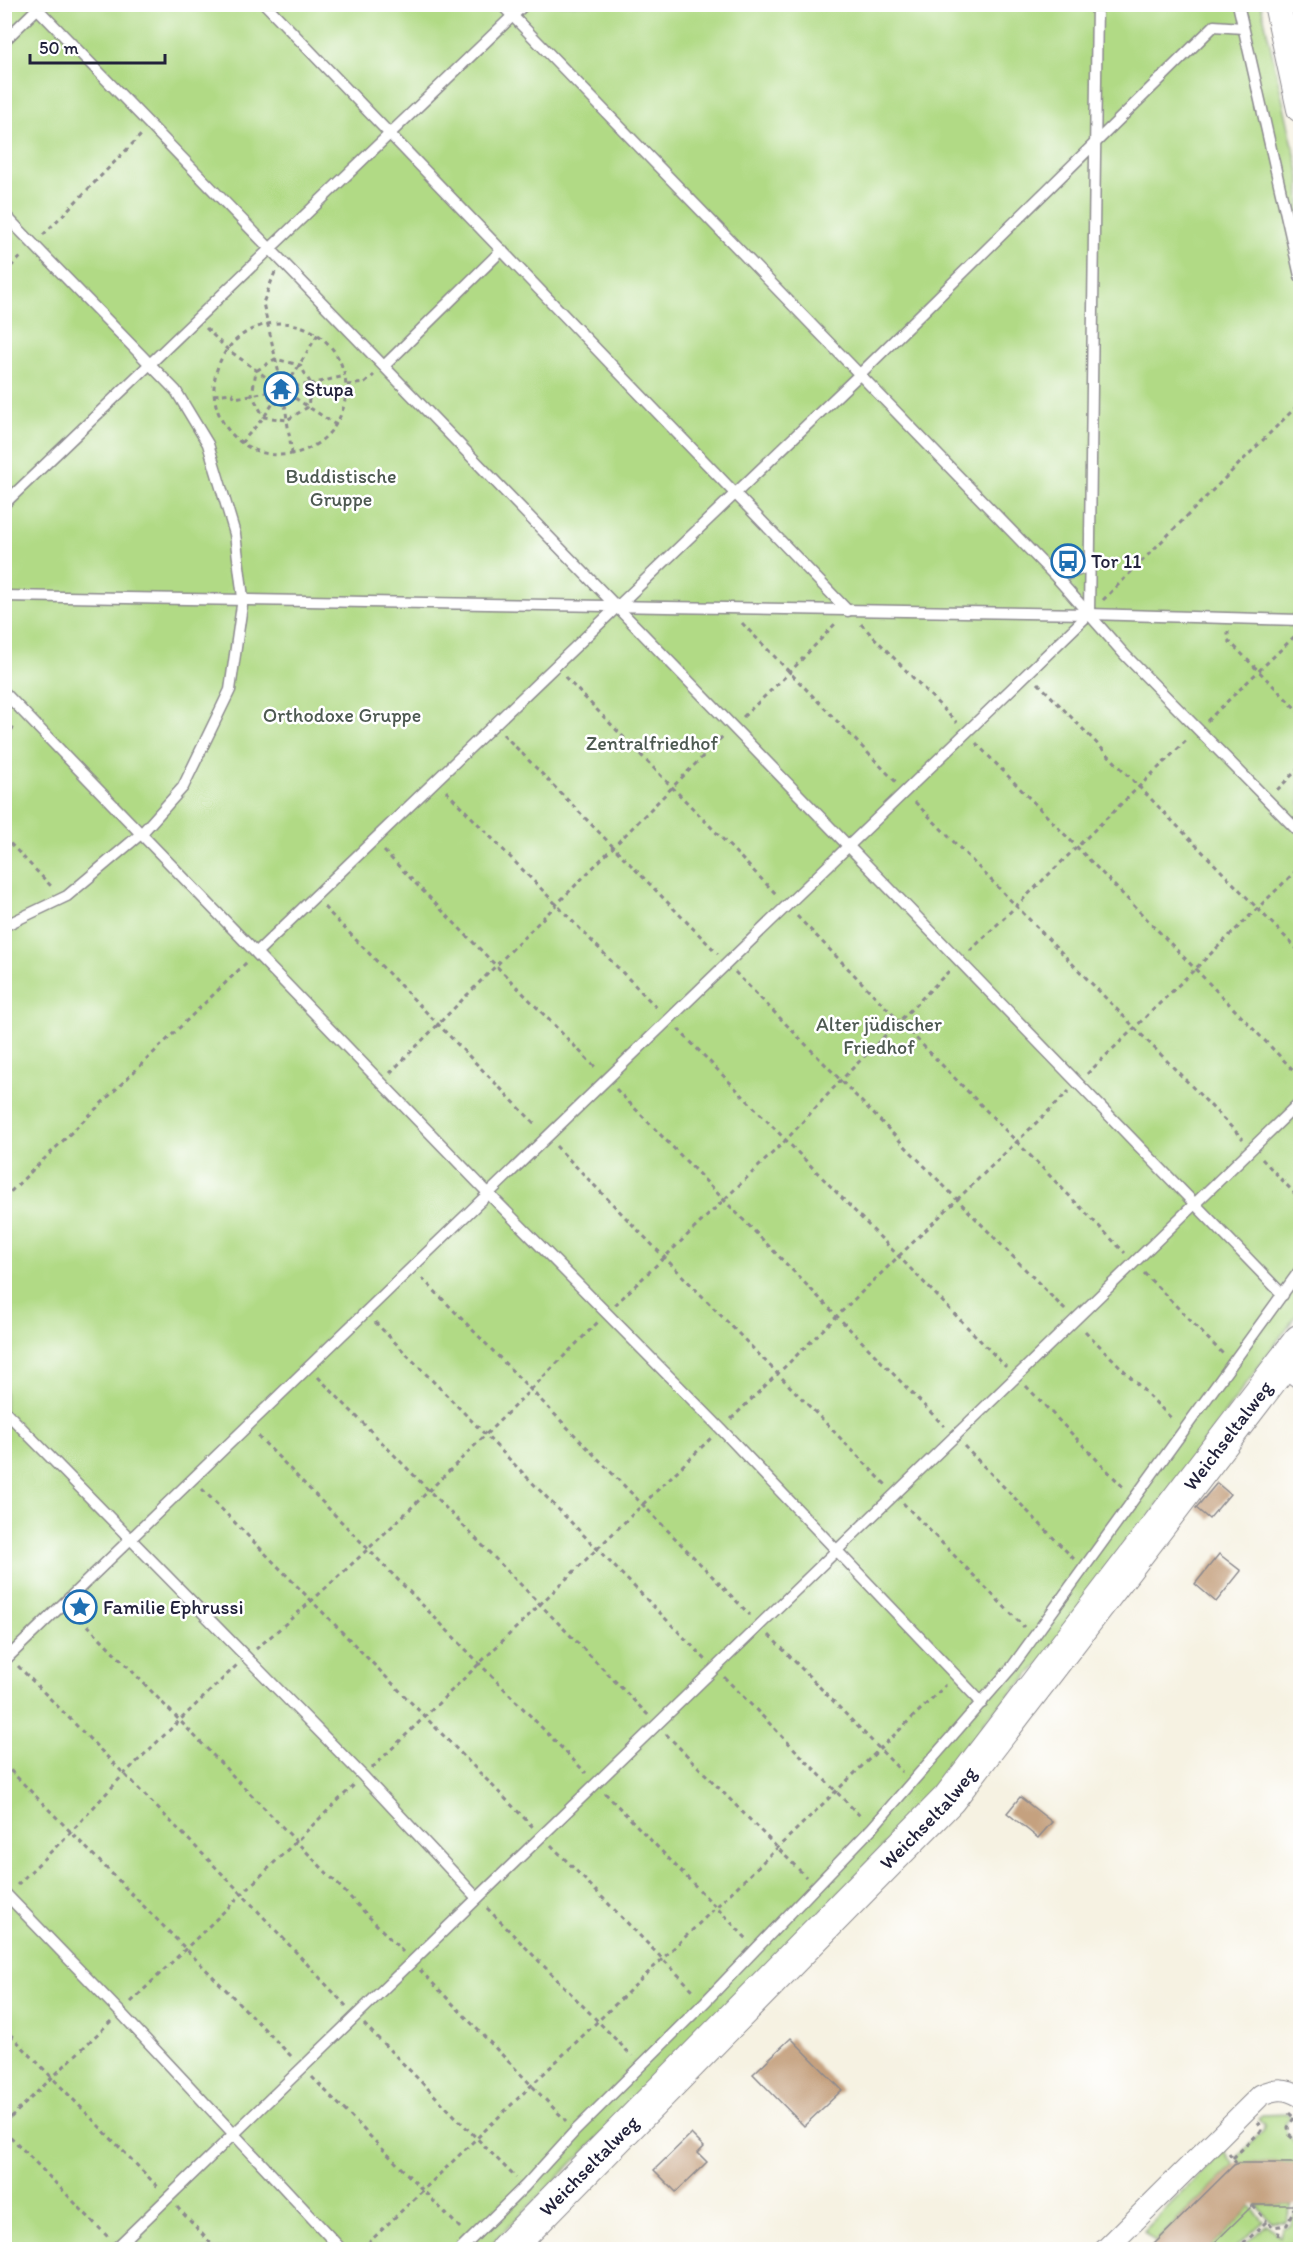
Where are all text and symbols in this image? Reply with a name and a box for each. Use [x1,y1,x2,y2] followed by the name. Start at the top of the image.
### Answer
[30,27,165,65] scale bar
[39,37,79,59] text: 50 m
[263,371,299,407] temple icon: Stupa
[304,377,354,401] place label: Stupa
[285,464,397,511] park label: Buddistische Gruppe
[1050,543,1086,579] bus stop icon: Tor 11
[1091,549,1141,573] place label: Tor 11
[263,703,421,727] park label: Orthodoxe Gruppe
[586,731,719,755] park label: Zentralfriedhof
[816,1012,942,1059] park label: Alter jüdischer Friedhof
[1178,1375,1278,1495] street label: Weichseltalweg
[62,1589,98,1625] place icon: Familie Ephrussi
[103,1595,244,1619] place label: Familie Ephrussi
[874,1761,982,1875] street label: Weichseltalweg
[534,2110,644,2221] street label: Weichseltalweg

